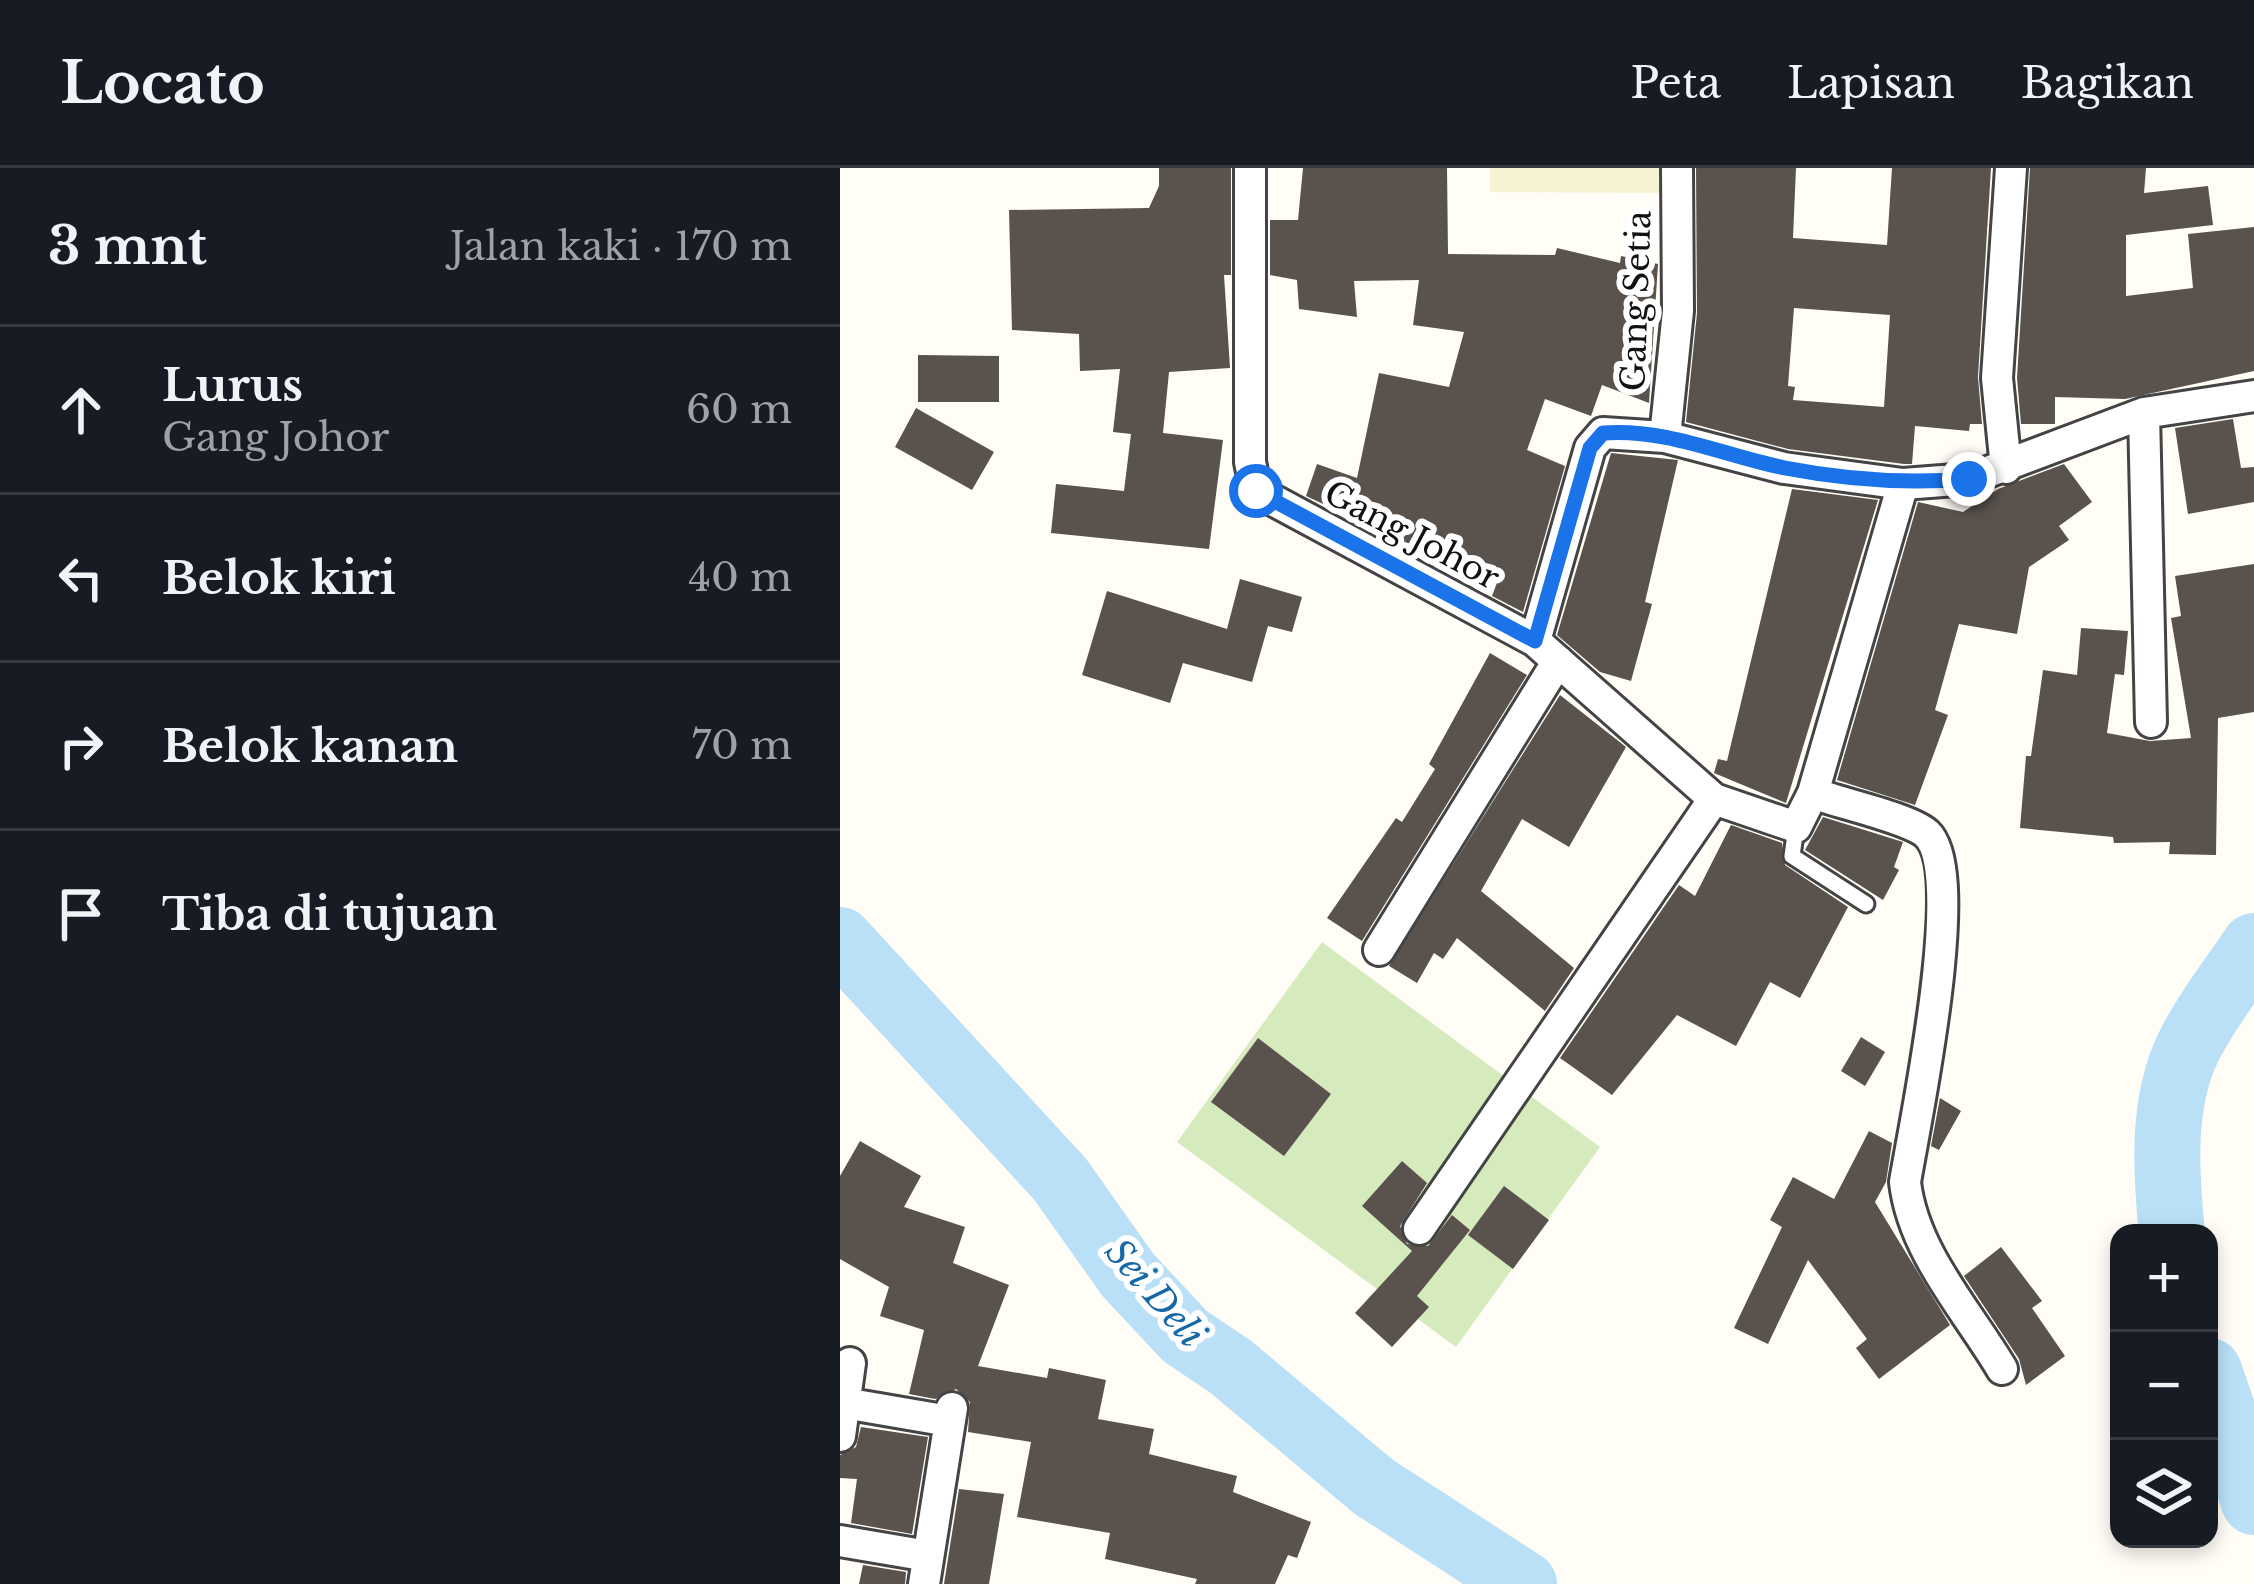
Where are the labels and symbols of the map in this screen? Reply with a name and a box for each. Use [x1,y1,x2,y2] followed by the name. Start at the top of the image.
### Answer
[1612,209,1660,392] street label: Gang Setia
[1942,452,1996,506] route end
[1229,464,1283,518] route start
[1317,472,1507,598] street label: Gang Johor
[1096,1230,1215,1357] water label: Sei Deli

